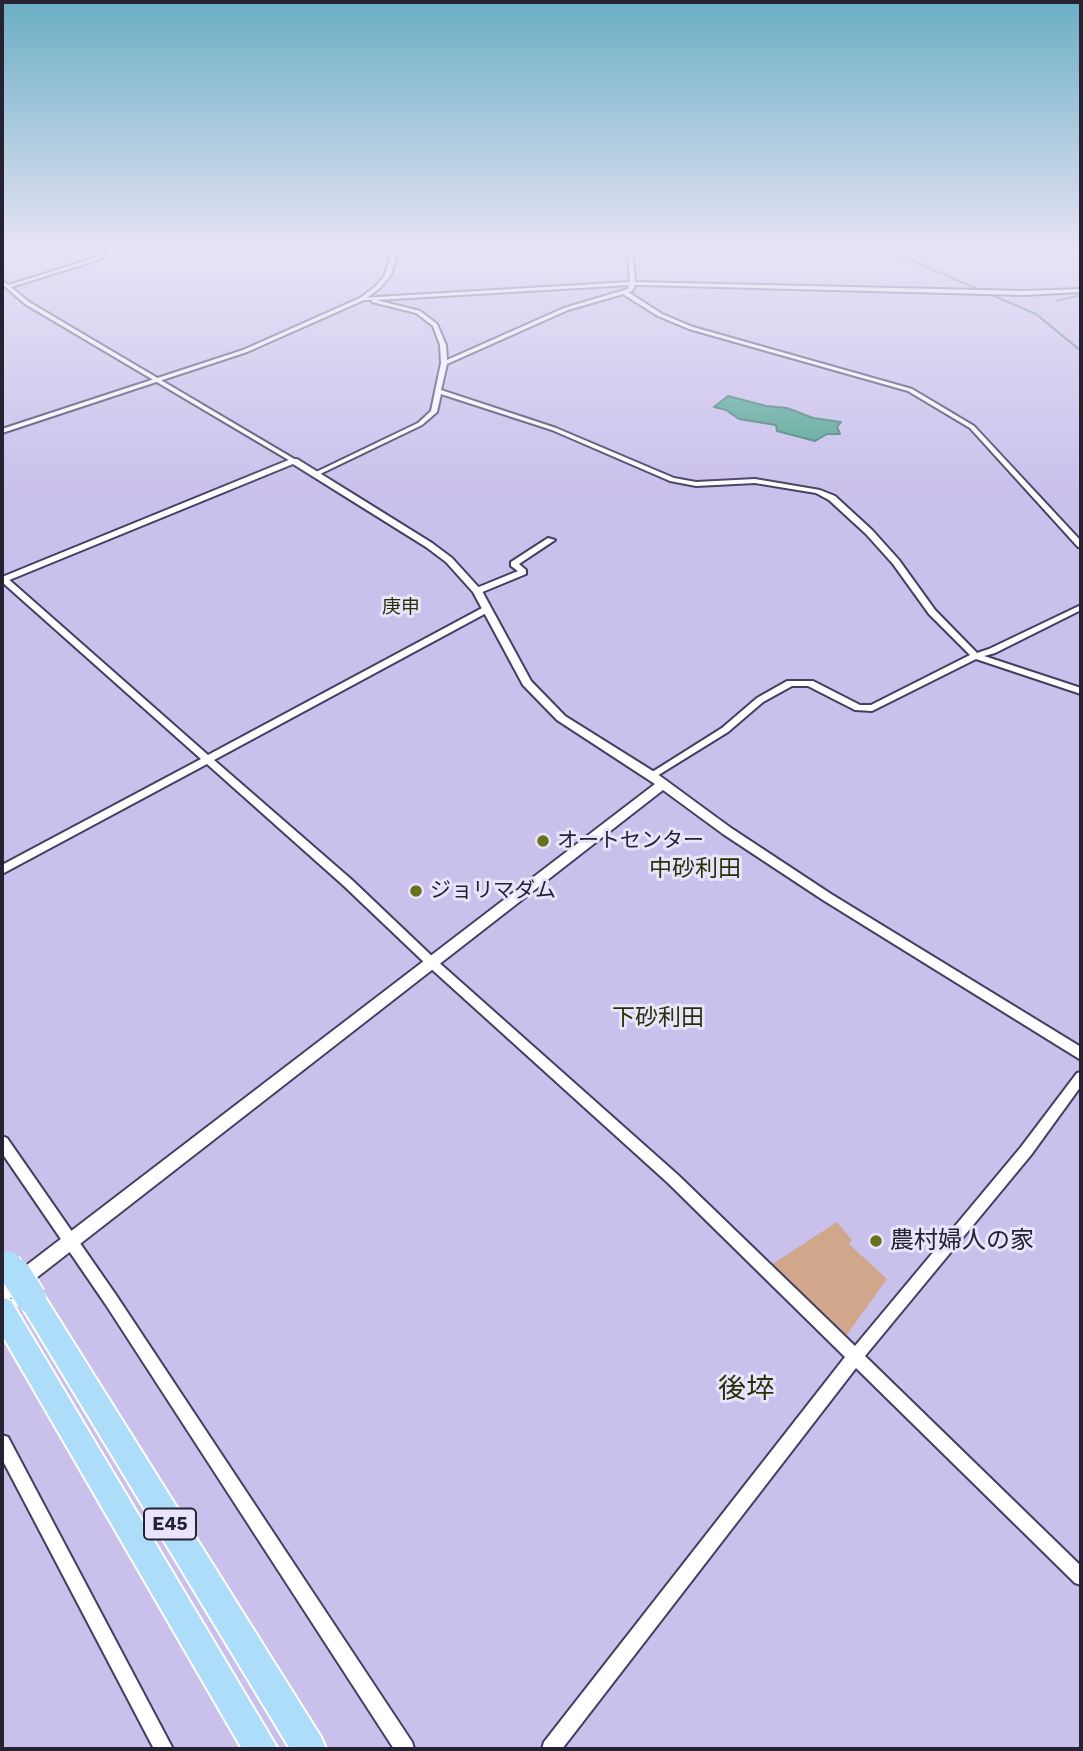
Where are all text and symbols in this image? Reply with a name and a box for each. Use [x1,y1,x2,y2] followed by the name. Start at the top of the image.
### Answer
[382,596,420,618] district label: 庚申
[557,828,704,854] place label: オートセンター
[535,833,551,849] marker: オートセンター
[649,855,741,883] district label: 中砂利田
[430,878,556,904] place label: ジョリマダム
[408,883,424,899] marker: ジョリマダム
[612,1004,704,1032] district label: 下砂利田
[890,1227,1034,1255] place label: 農村婦人の家
[868,1233,884,1249] marker: 農村婦人の家
[718,1373,774,1407] district label: 後埣
[144,1508,196,1540] road number: E45

